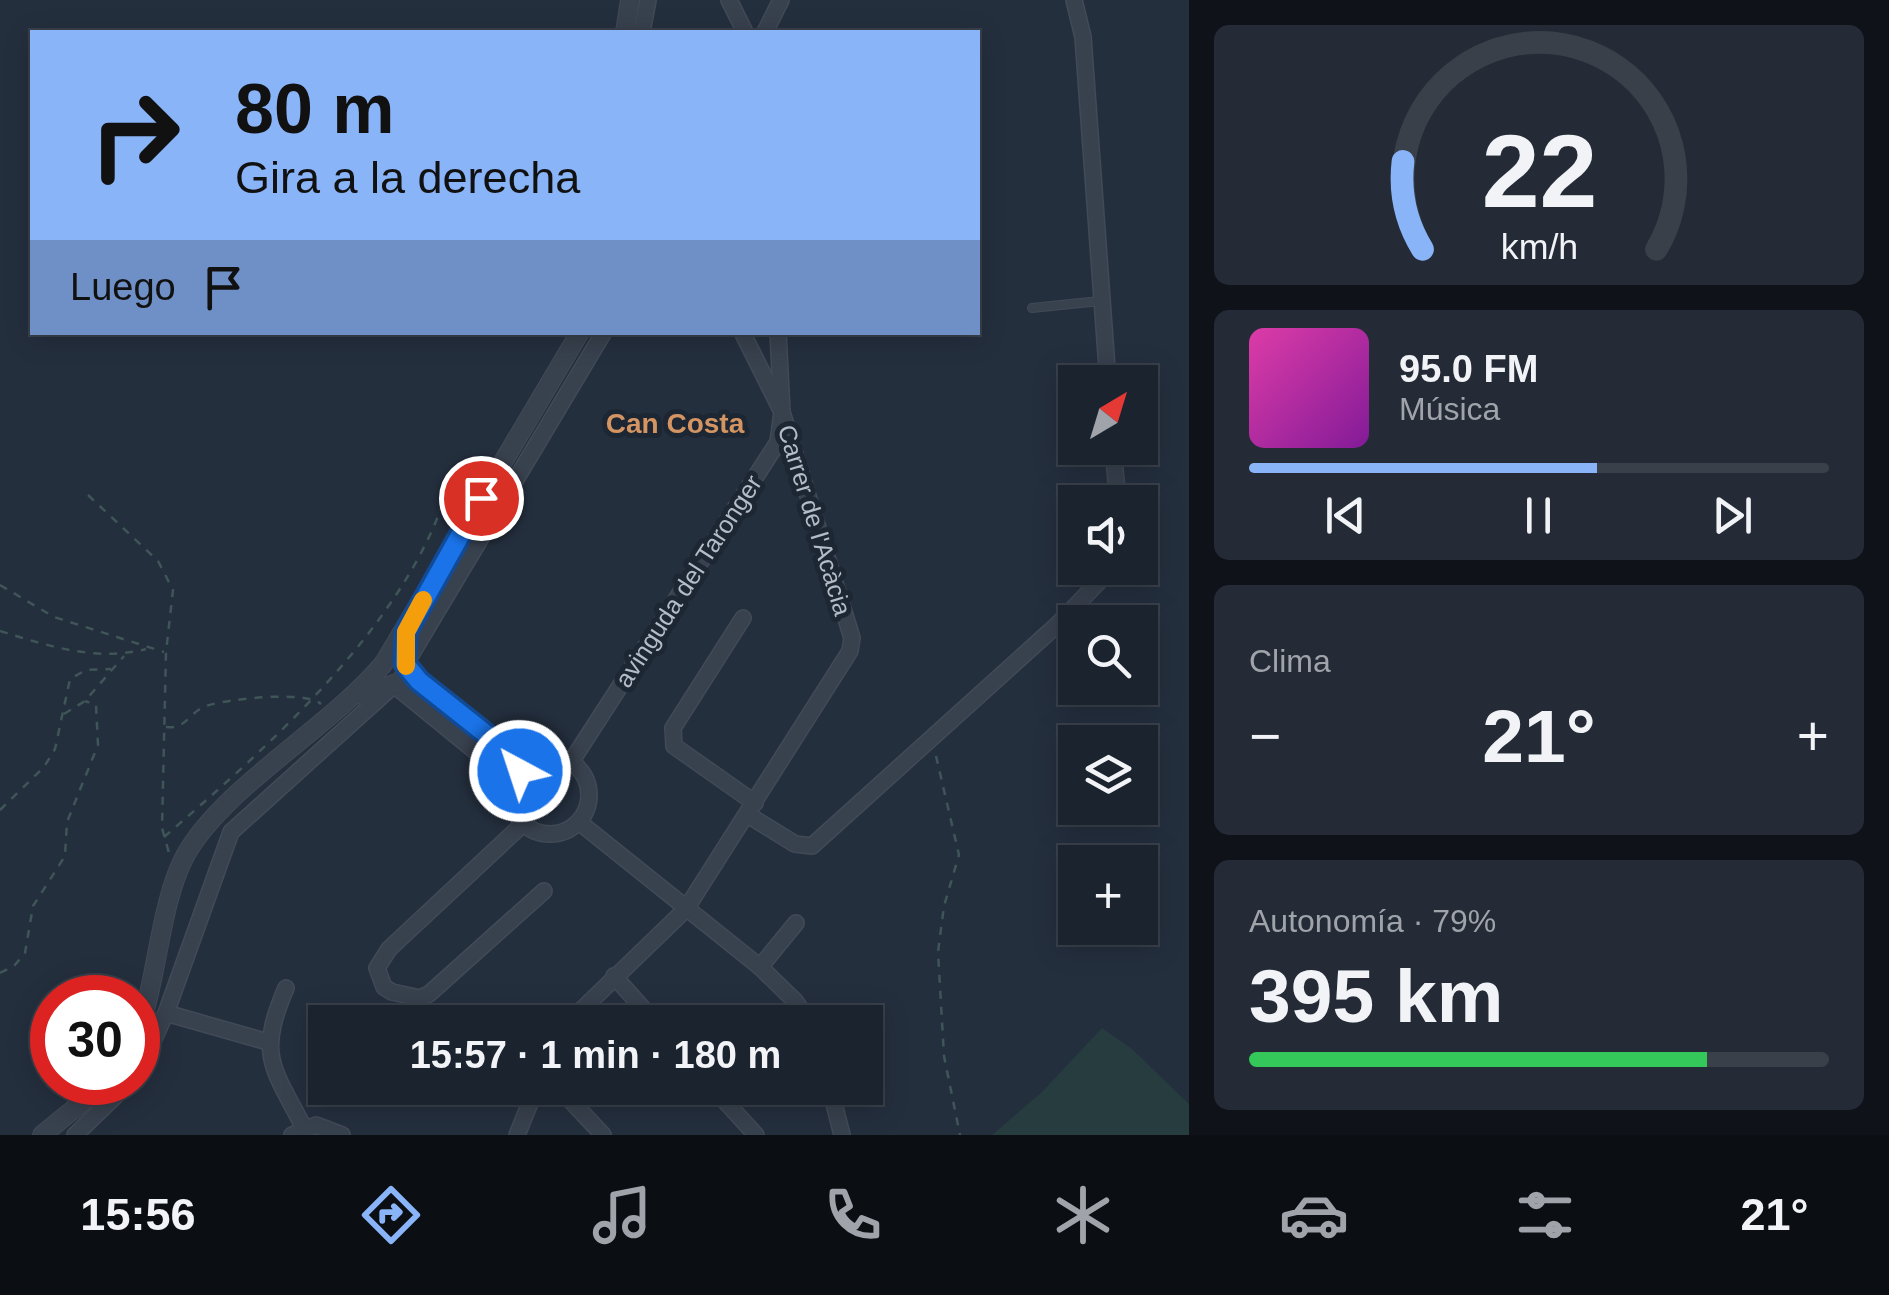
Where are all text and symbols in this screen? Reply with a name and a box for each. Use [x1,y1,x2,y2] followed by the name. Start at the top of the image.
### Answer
[70,70,200,200] icon: right
[235,70,395,148] text: 80 m
[1481,113,1597,229] text: 22
[235,152,580,203] text: Gira a la derecha
[1500,227,1578,267] text: km/h
[196,260,251,315] icon: arrive
[70,266,176,308] text: Luego
[1399,348,1538,390] text: 95.0 FM
[1058,365,1158,465] north arrow
[1058,365,1158,945] map controls
[1399,391,1500,427] text: Música
[606,408,745,439] district label: Can Costa
[773,421,857,619] street label: Carrer de l'Acàcia
[439,456,524,541] pin
[609,470,767,692] street label: avinguda del Taronger
[454,471,509,526] icon: arrive
[1058,485,1158,585] button: sound
[1318,488,1373,543] icon: previous
[1511,488,1566,543] icon: pause
[1705,488,1760,543] icon: next
[1058,605,1158,705] button: search
[1249,643,1331,679] text: Clima
[1482,694,1596,778] text: 21°
[1249,705,1281,767] text: −
[1797,705,1829,767] text: +
[468,719,572,823] position arrow
[1058,725,1158,825] button: layers
[1058,845,1158,945] button: +
[1249,903,1496,939] text: Autonomía · 79%
[1249,954,1503,1038] text: 395 km
[30,975,160,1105] speed limit sign: 30
[410,1034,781,1076] text: 15:57 · 1 min · 180 m
[356,1180,426,1250] icon: directions
[587,1180,657,1250] icon: music
[818,1180,888,1250] icon: phone
[1048,1180,1118,1250] icon: climate
[1279,1180,1349,1250] icon: car
[1510,1180,1580,1250] icon: filters
[80,1189,195,1240] text: 15:56
[1740,1189,1809,1240] text: 21°

